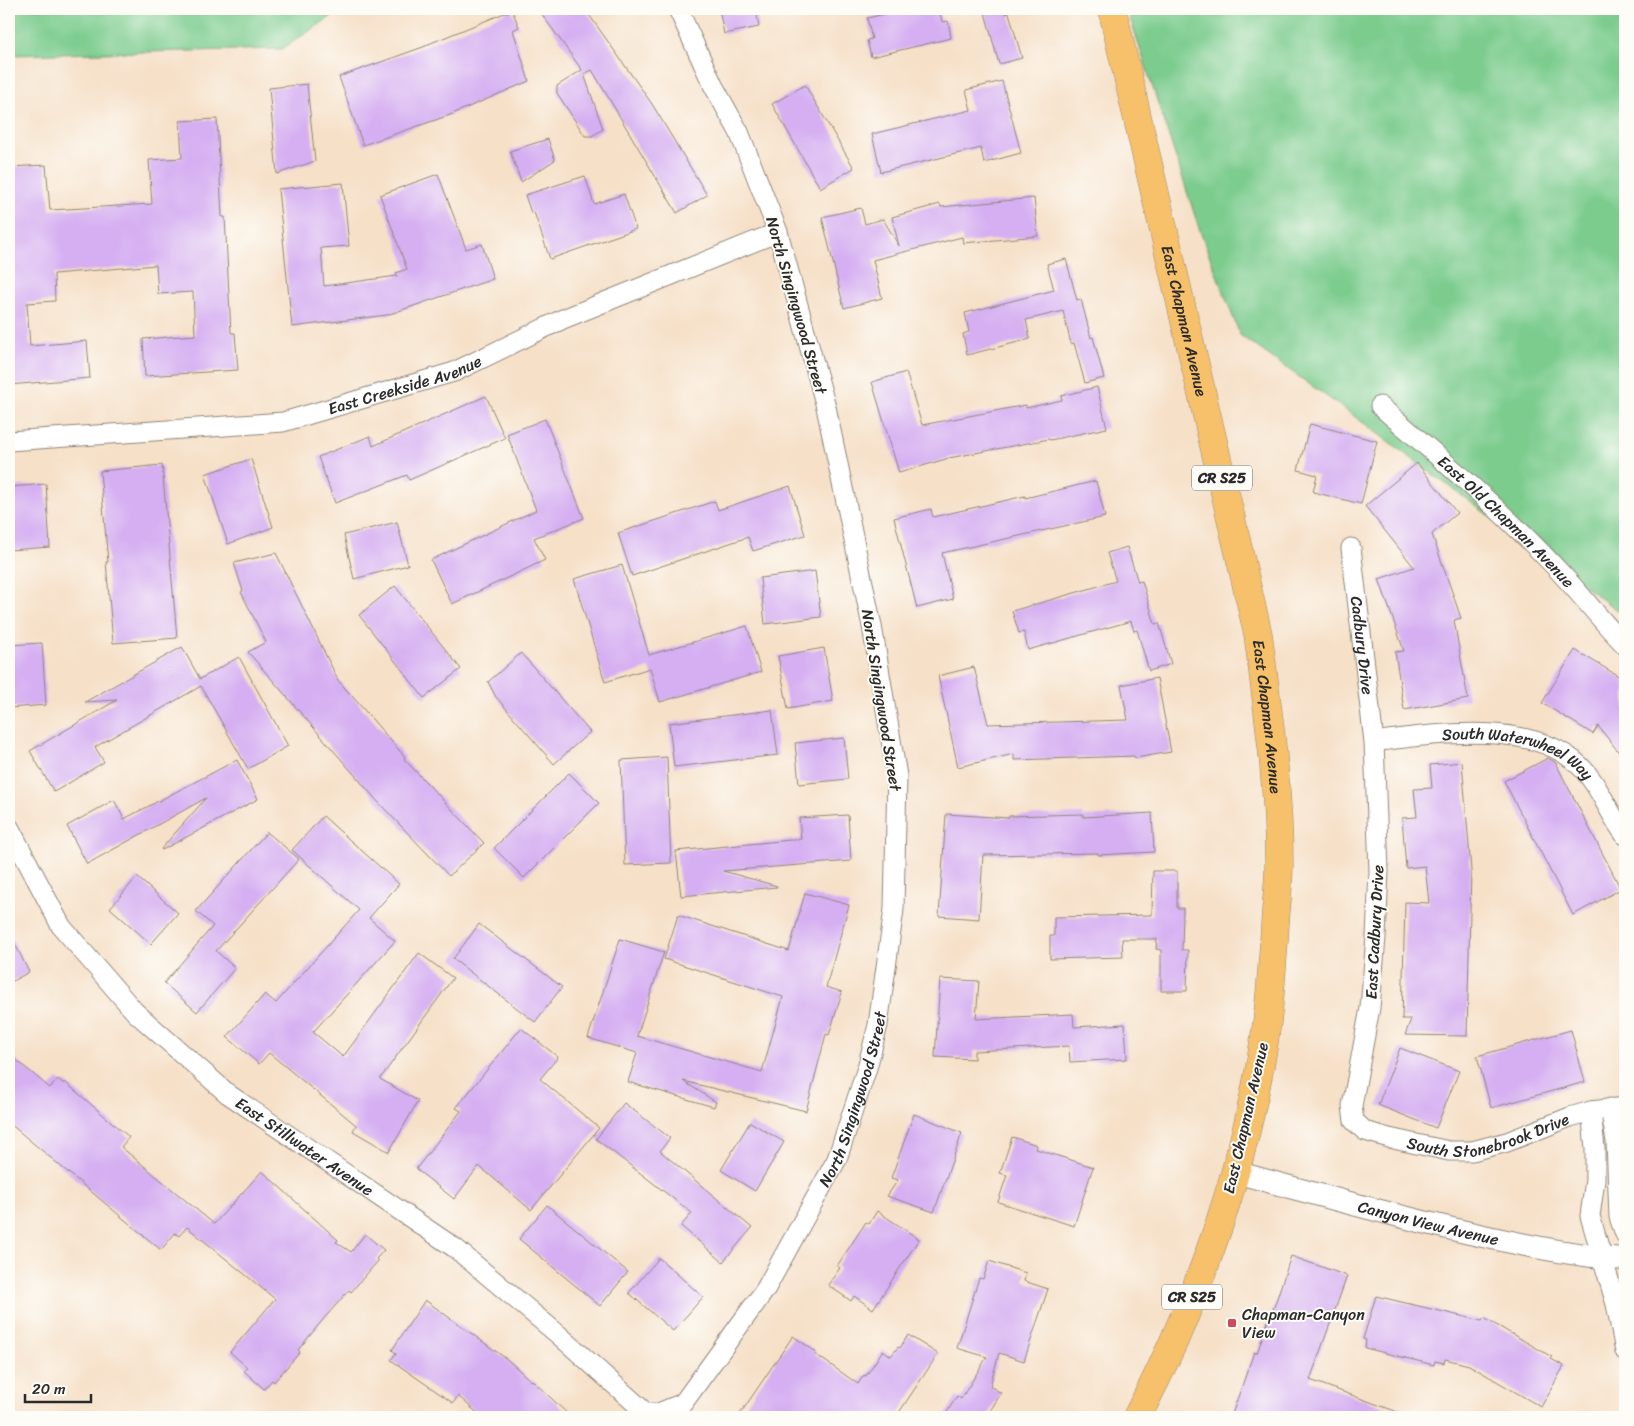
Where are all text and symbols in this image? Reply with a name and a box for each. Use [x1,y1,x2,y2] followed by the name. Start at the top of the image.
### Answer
[757,213,836,398] street label: North Singingwood Street
[1153,242,1216,400] street label: East Chapman Avenue
[324,347,487,423] street label: East Creekside Avenue
[1431,448,1582,595] street label: East Old Chapman Avenue
[1192,466,1252,490] road number: CR S25
[1342,595,1382,696] street label: Cadbury Drive
[853,607,910,794] street label: North Singingwood Street
[1244,638,1290,795] street label: East Chapman Avenue
[1441,719,1601,787] street label: South Waterwheel Way
[1357,864,1392,1000] street label: East Cadbury Drive
[810,1009,895,1192] street label: North Singingwood Street
[1214,1039,1277,1197] street label: East Chapman Avenue
[229,1089,380,1204] street label: East Stillwater Avenue
[1404,1105,1574,1166] street label: South Stonebrook Drive
[1355,1192,1502,1254] street label: Canyon View Avenue
[1162,1284,1222,1310] road number: CR S25
[1242,1300,1365,1347] place label: Chapman-Canyon View
[1226,1317,1238,1329] marker: Chapman-Canyon View
[25,1371,91,1403] scale bar
[32,1376,66,1402] text: 20 m

